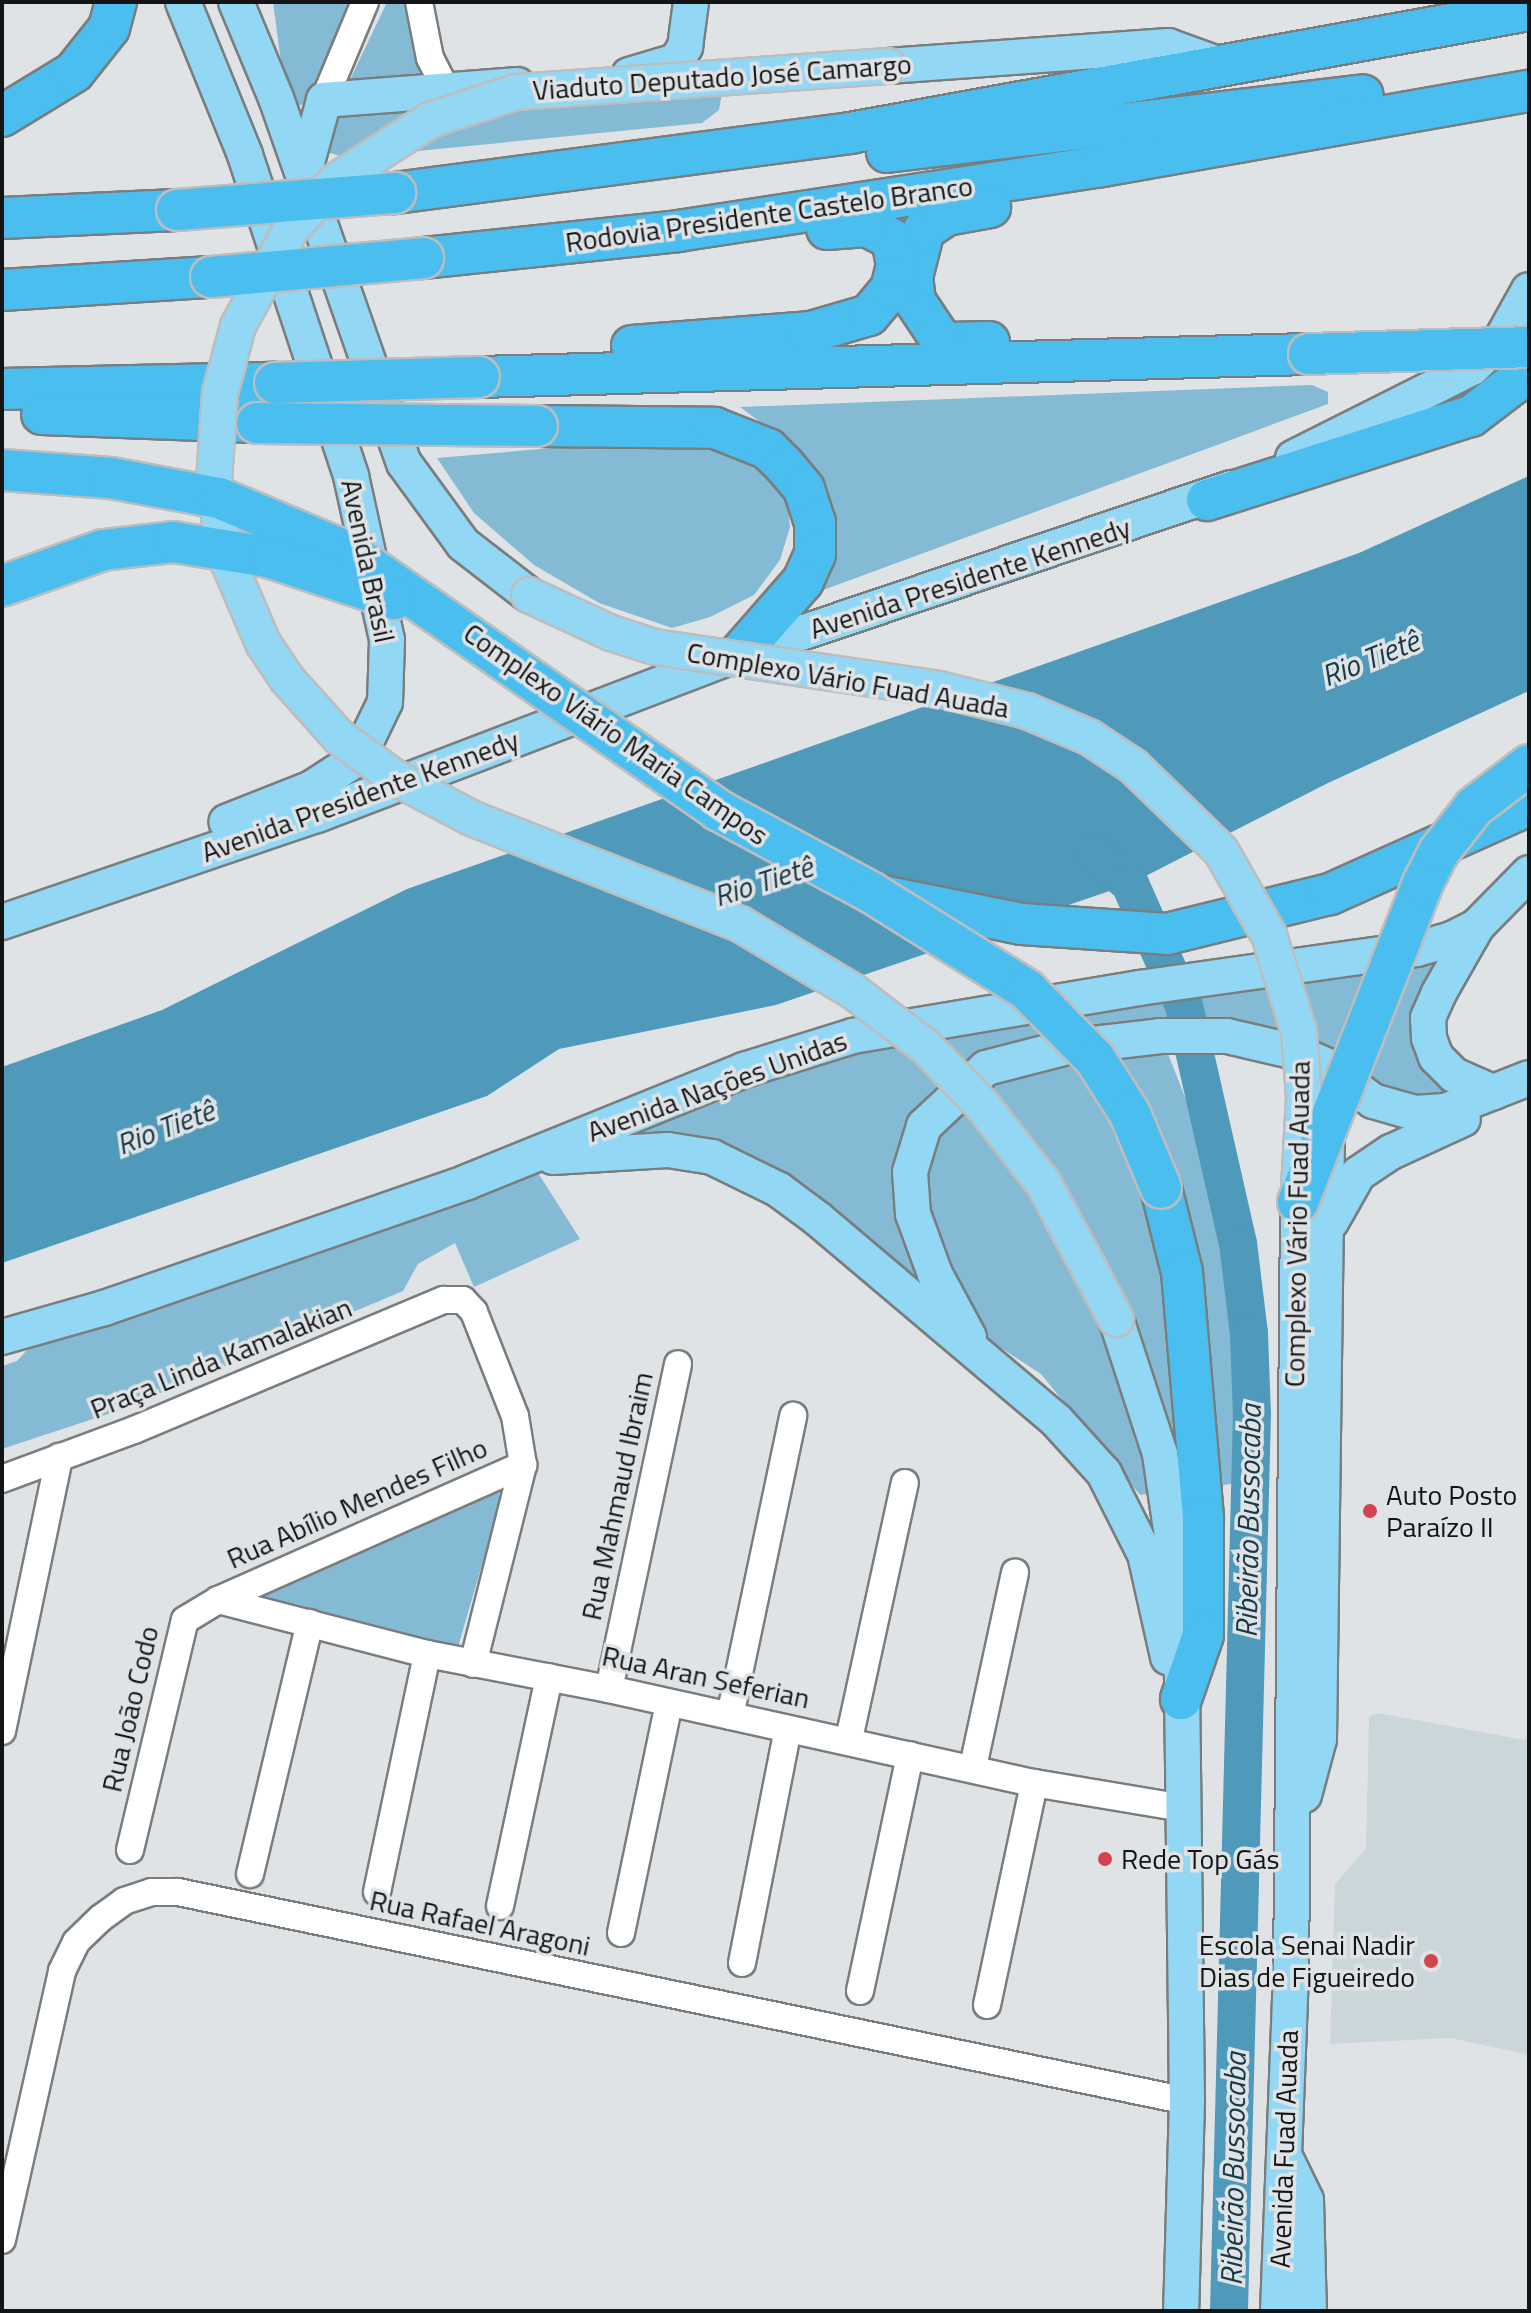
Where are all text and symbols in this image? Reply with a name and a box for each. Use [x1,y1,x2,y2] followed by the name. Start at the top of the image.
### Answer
[531,47,913,107] street label: Viaduto Deputado José Camargo
[563,169,975,259] street label: Rodovia Presidente Castelo Branco
[334,476,402,646] street label: Avenida Brasil
[805,510,1135,646] street label: Avenida Presidente Kennedy
[457,616,775,852] street label: Complexo Viário Maria Campos
[1316,622,1424,694] water label: Rio Tietê
[684,635,1012,725] street label: Complexo Vário Fuad Auada
[197,723,523,869] street label: Avenida Presidente Kennedy
[709,848,817,914] water label: Rio Tietê
[583,1023,851,1149] street label: Avenida Nações Unidas
[1277,1060,1317,1388] street label: Complexo Vário Fuad Auada
[111,1092,219,1162] water label: Rio Tietê
[85,1290,357,1426] street label: Praça Linda Kamalakian
[574,1369,660,1623] street label: Rua Mahmaud Ibraim
[1228,1404,1268,1638] water label: Ribeirão Bussocaba
[222,1430,492,1576] street label: Rua Abílio Mendes Filho
[1386,1478,1517,1544] place label: Auto Posto Paraízo II
[1361,1502,1379,1520] marker: Auto Posto Paraízo II
[95,1623,165,1795] street label: Rua João Codo
[599,1639,813,1715] street label: Rua Aran Seferian
[1121,1842,1279,1876] place label: Rede Top Gás
[1096,1850,1114,1868] marker: Rede Top Gás
[367,1883,593,1963] street label: Rua Rafael Aragoni
[1199,1928,1415,1994] place label: Escola Senai Nadir Dias de Figueiredo
[1422,1952,1440,1970] marker: Escola Senai Nadir Dias de Figueiredo
[1263,2029,1305,2269] street label: Avenida Fuad Auada
[1213,2052,1253,2286] water label: Ribeirão Bussocaba

